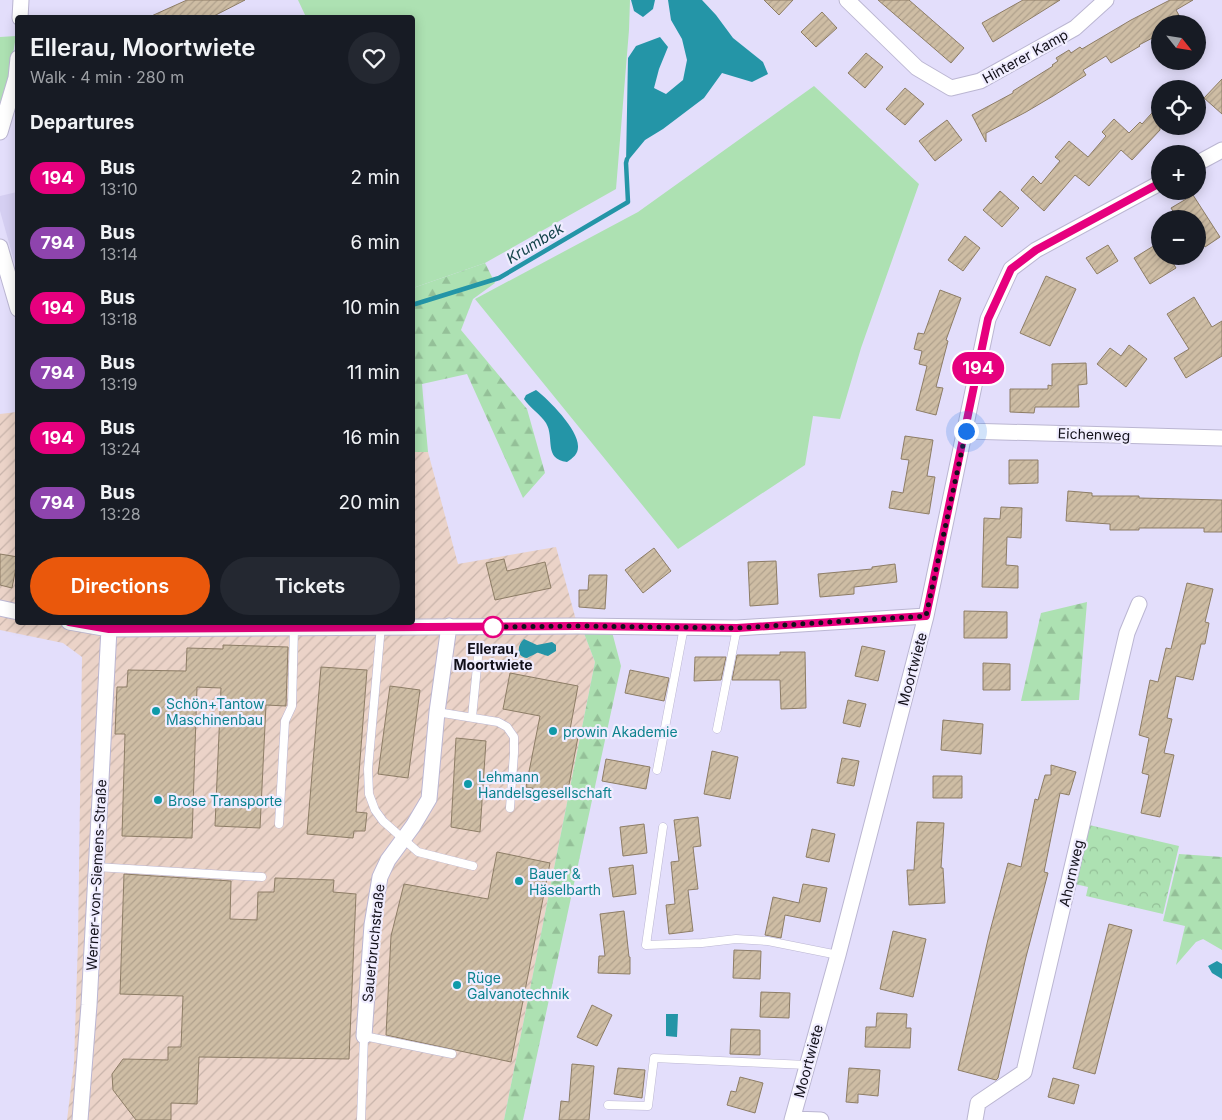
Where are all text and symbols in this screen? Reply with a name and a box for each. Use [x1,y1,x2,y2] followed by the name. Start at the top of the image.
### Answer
[1151,15,1206,70] north arrow
[1151,15,1206,265] map controls
[979,25,1071,87] street label: Hinterer Kamp
[348,32,400,84] button: heart
[30,33,256,62] text: Ellerau, Moortwiete
[30,67,184,87] text: Walk · 4 min · 280 m
[1151,80,1206,135] button: locate
[30,111,134,134] text: Departures
[1151,145,1206,200] button: +
[100,156,135,179] text: Bus
[351,166,400,189] text: 2 min
[42,167,73,188] text: 194
[100,179,138,199] text: 13:10
[1151,210,1206,265] button: −
[503,218,568,268] water label: Krumbek
[100,221,135,244] text: Bus
[350,231,400,254] text: 6 min
[40,232,75,253] text: 794
[100,244,138,264] text: 13:14
[100,286,135,309] text: Bus
[342,296,400,319] text: 10 min
[42,297,73,318] text: 194
[100,309,137,329] text: 13:18
[100,351,135,374] text: Bus
[949,352,1007,384] line badge: 194
[962,357,994,378] text: 194
[347,361,400,384] text: 11 min
[40,362,75,383] text: 794
[100,374,137,394] text: 13:19
[100,416,135,439] text: Bus
[954,419,979,444] your location
[1057,424,1131,444] street label: Eichenweg
[343,426,400,449] text: 16 min
[42,427,73,448] text: 194
[100,439,141,459] text: 13:24
[100,481,135,504] text: Bus
[339,491,400,514] text: 20 min
[40,492,75,513] text: 794
[100,504,141,524] text: 13:28
[30,557,210,615] button: Directions
[220,557,400,615] button: Tickets
[482,616,504,638] marker: Ellerau, Moortwiete
[894,630,930,708] street label: Moortwiete
[454,640,532,673] place label: Ellerau, Moortwiete
[166,695,264,728] place label: Schön+Tantow Maschinenbau
[150,705,162,717] marker: Schön+Tantow Maschinenbau
[563,723,678,740] place label: prowin Akademie
[547,725,559,737] marker: prowin Akademie
[478,768,612,801] place label: Lehmann Handelsgesellschaft
[462,778,474,790] marker: Lehmann Handelsgesellschaft
[82,779,110,971] street label: Werner-von-Siemens-Straße
[168,792,282,809] place label: Brose Transporte
[152,794,164,806] marker: Brose Transporte
[1055,838,1087,908] street label: Ahornweg
[529,865,601,898] place label: Bauer & Häselbarth
[513,875,525,887] marker: Bauer & Häselbarth
[358,883,388,1003] street label: Sauerbruchstraße
[467,969,570,1002] place label: Rüge Galvanotechnik
[451,979,463,991] marker: Rüge Galvanotechnik
[790,1022,826,1100] street label: Moortwiete

